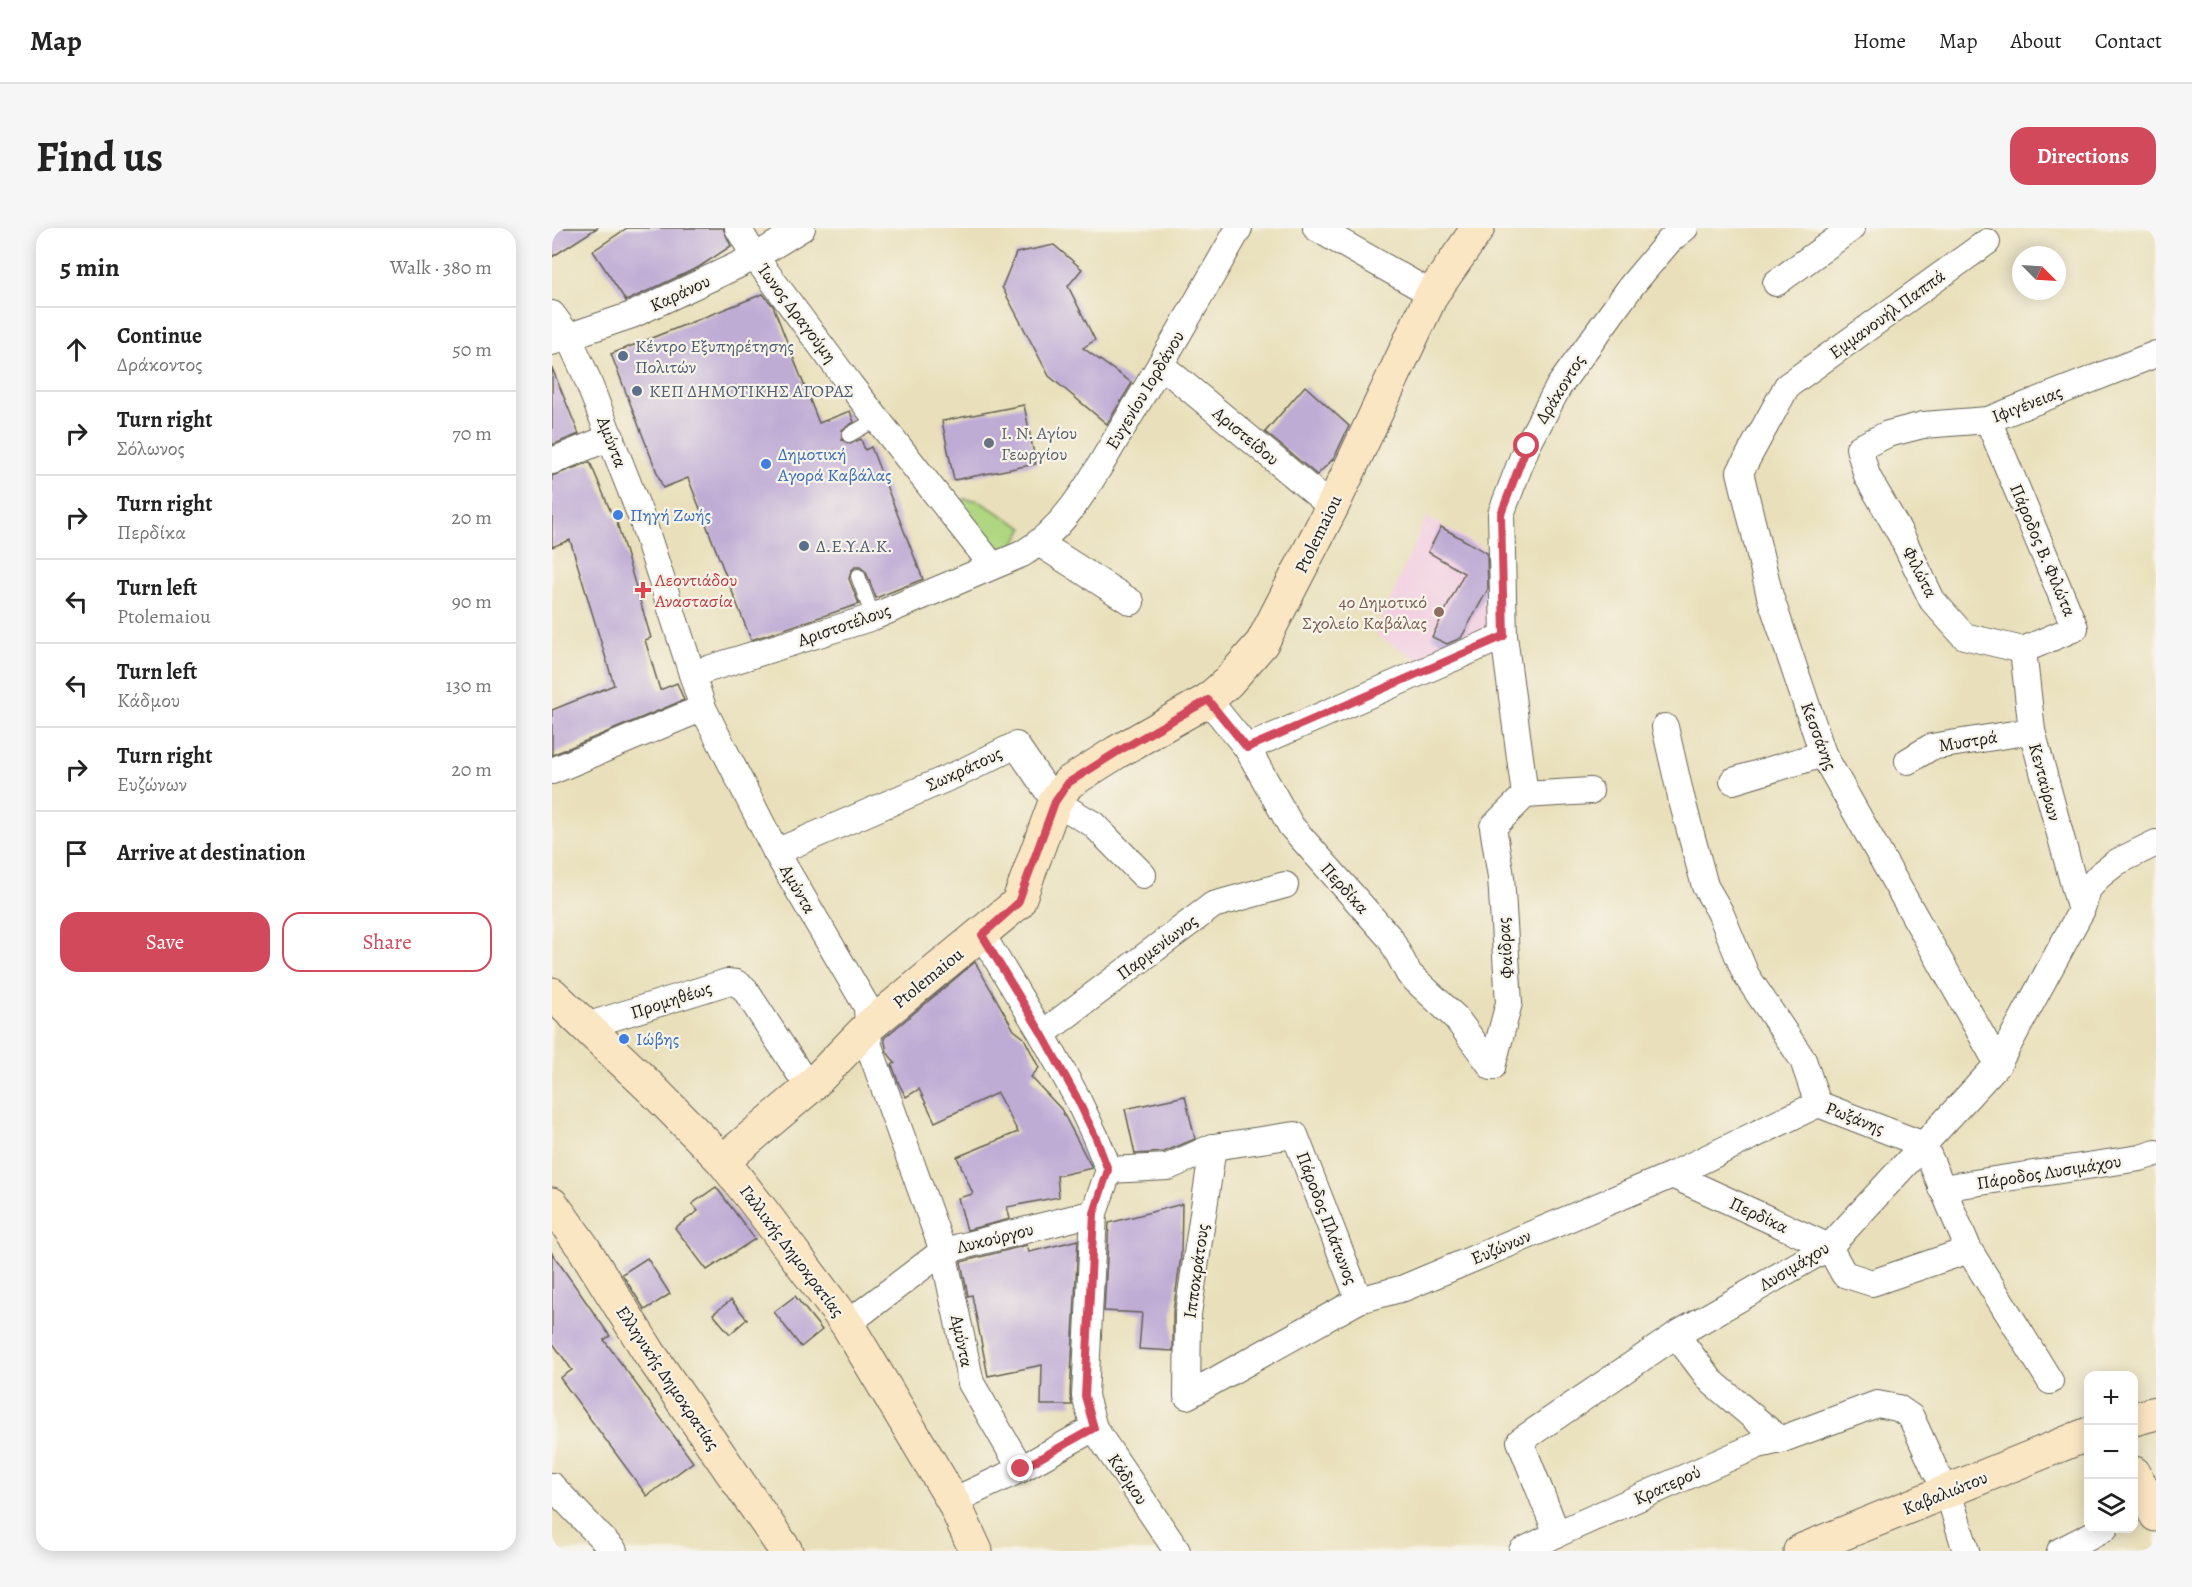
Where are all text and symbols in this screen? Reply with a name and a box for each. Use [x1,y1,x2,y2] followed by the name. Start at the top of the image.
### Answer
[30,22,82,60] text: Map
[1853,27,1906,55] text: Home
[1939,27,1977,55] text: Map
[2010,27,2062,55] text: About
[2095,27,2162,55] text: Contact
[2010,127,2156,185] button: Directions
[36,128,163,185] text: Find us
[2012,246,2066,300] north arrow
[60,250,120,285] text: 5 min
[390,254,492,281] text: Walk · 380 m
[752,258,842,368] street label: Ίωνος Δραγούμη
[1824,264,1950,364] street label: Εμμανουήλ Παππά
[646,269,714,317] street label: Καράνου
[117,321,202,351] text: Continue
[1100,326,1190,454] street label: Ευγενίου Ιορδάνου
[60,333,93,366] icon: ahead
[635,334,794,379] place label: Κέντρο Εξυπηρέτησης Πολιτών
[452,336,492,363] text: 50 m
[616,349,630,363] marker: Κέντρο Εξυπηρέτησης Πολιτών
[1529,350,1591,428] street label: Δράκοντος
[117,351,203,378] text: Δράκοντος
[649,379,854,403] place label: ΚΕΠ ΔΗΜΟΤΙΚΗΣ ΑΓΟΡΑΣ
[1988,380,2066,428] street label: Ιφιγένειας
[630,384,644,398] marker: ΚΕΠ ΔΗΜΟΤΙΚΗΣ ΑΓΟΡΑΣ
[1207,400,1284,471] street label: Αριστείδου
[117,405,213,435] text: Turn right
[591,412,633,471] street label: Αμύντα
[60,417,93,450] icon: right
[452,420,492,447] text: 70 m
[1001,421,1077,466] place label: Ι. Ν. Αγίου Γεωργίου
[1513,432,1539,458] route start
[117,435,185,462] text: Σόλωνος
[982,436,996,450] marker: Ι. Ν. Αγίου Γεωργίου
[777,442,892,487] place label: Δημοτική Αγορά Καβάλας
[759,457,773,471] marker: Δημοτική Αγορά Καβάλας
[2004,480,2082,620] street label: Πάροδος Β. Φιλώτα
[117,489,213,519] text: Turn right
[1289,491,1347,577] street label: Ptolemaiou
[60,501,93,534] icon: right
[630,503,711,527] place label: Πηγή Ζωής
[451,504,492,531] text: 20 m
[611,508,625,522] marker: Πηγή Ζωής
[117,519,186,546] text: Περδίκα
[816,534,892,558] place label: Δ.Ε.Υ.Α.Κ.
[797,539,811,553] marker: Δ.Ε.Υ.Α.Κ.
[1897,542,1943,602] street label: Φιλώτα
[654,568,737,613] place label: Λεοντιάδου Αναστασία
[117,573,197,603] text: Turn left
[636,583,650,597] marker: Λεοντιάδου Αναστασία
[60,585,93,618] icon: left
[452,588,492,615] text: 90 m
[1302,590,1427,635] place label: 4ο Δημοτικό Σχολείο Καβάλας
[793,598,894,652] street label: Αριστοτέλους
[117,603,211,630] text: Ptolemaiou
[1432,605,1446,619] marker: 4ο Δημοτικό Σχολείο Καβάλας
[117,657,197,687] text: Turn left
[60,669,93,702] icon: left
[446,672,492,699] text: 130 m
[117,687,180,714] text: Κάδμου
[1795,699,1843,773] street label: Κεσσάνης
[1937,724,1999,757] street label: Μυστρά
[2023,740,2067,824] street label: Κενταύρων
[117,741,213,771] text: Turn right
[922,741,1006,797] street label: Σωκράτους
[60,753,93,786] icon: right
[451,756,492,783] text: 20 m
[117,771,187,798] text: Ευζώνων
[60,837,93,870] icon: arrive
[117,838,306,868] text: Arrive at destination
[1315,857,1375,919] street label: Περδίκα
[774,859,822,918] street label: Αμύντα
[1112,909,1202,985] street label: Παρμενίωνος
[60,912,270,972] button: Save
[282,912,492,972] button: Share
[1491,917,1519,979] street label: Φαίδρας
[888,942,969,1014] street label: Ptolemaiou
[627,976,715,1024] street label: Προμηθέως
[636,1027,679,1051] place label: Ιώβης
[617,1032,631,1046] marker: Ιώβης
[1822,1096,1888,1140] street label: Ρωξάνης
[1291,1148,1363,1288] street label: Πάροδος Πλάτωνος
[1975,1149,2123,1195] street label: Πάροδος Λυσιμάχου
[734,1180,850,1322] street label: Γαλλικής Δημοκρατίας
[1726,1191,1793,1239] street label: Περδίκα
[953,1217,1036,1259] street label: Λυκούργου
[1177,1222,1215,1320] street label: Ιπποκράτους
[1467,1224,1535,1270] street label: Ευζώνων
[1754,1236,1834,1297] street label: Λυσιμάχου
[611,1301,725,1455] street label: Ελληνικής Δημοκρατίας
[945,1312,979,1370] street label: Αμύντα
[2084,1371,2138,1533] map controls
[2084,1371,2138,1425] button: +
[2084,1425,2138,1479] button: −
[1102,1449,1154,1509] street label: Κάδμου
[1007,1455,1033,1481] route end
[1630,1460,1704,1510] street label: Κρατερού
[1899,1465,1991,1521] street label: Καβαλιώτου
[2084,1479,2138,1533] button: layers

